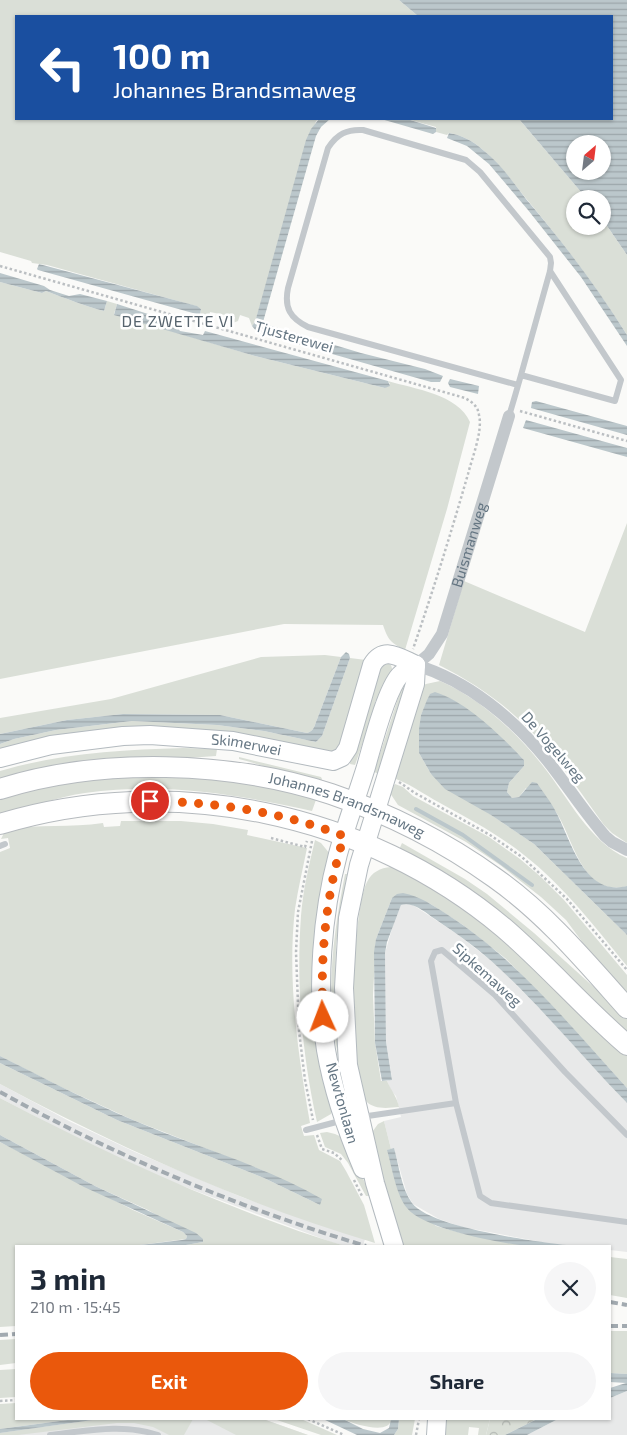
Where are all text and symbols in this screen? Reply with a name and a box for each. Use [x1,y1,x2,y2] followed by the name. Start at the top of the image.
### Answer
[113,34,211,76] text: 100 m
[30,35,95,100] icon: left
[113,76,356,102] text: Johannes Brandsmaweg
[566,135,611,180] north arrow
[566,135,611,235] map controls
[566,190,611,235] button: search
[121,311,235,330] district label: DE ZWETTE VI
[253,316,335,357] street label: Tjusterewei
[447,499,490,589] street label: Buismanweg
[518,707,590,786] street label: De Vogelweg
[210,729,283,758] street label: Skimerwei
[267,768,429,841] street label: Johannes Brandsmaweg
[129,780,171,822] pin
[136,787,164,815] icon: arrive
[450,939,526,1010] street label: Sipkemaweg
[296,990,348,1042] position arrow
[323,1060,363,1145] street label: Newtonlaan
[30,1260,106,1296] text: 3 min
[544,1262,596,1314] button: close
[30,1297,121,1316] text: 210 m · 15:45
[30,1352,308,1410] button: Exit
[318,1352,596,1410] button: Share

